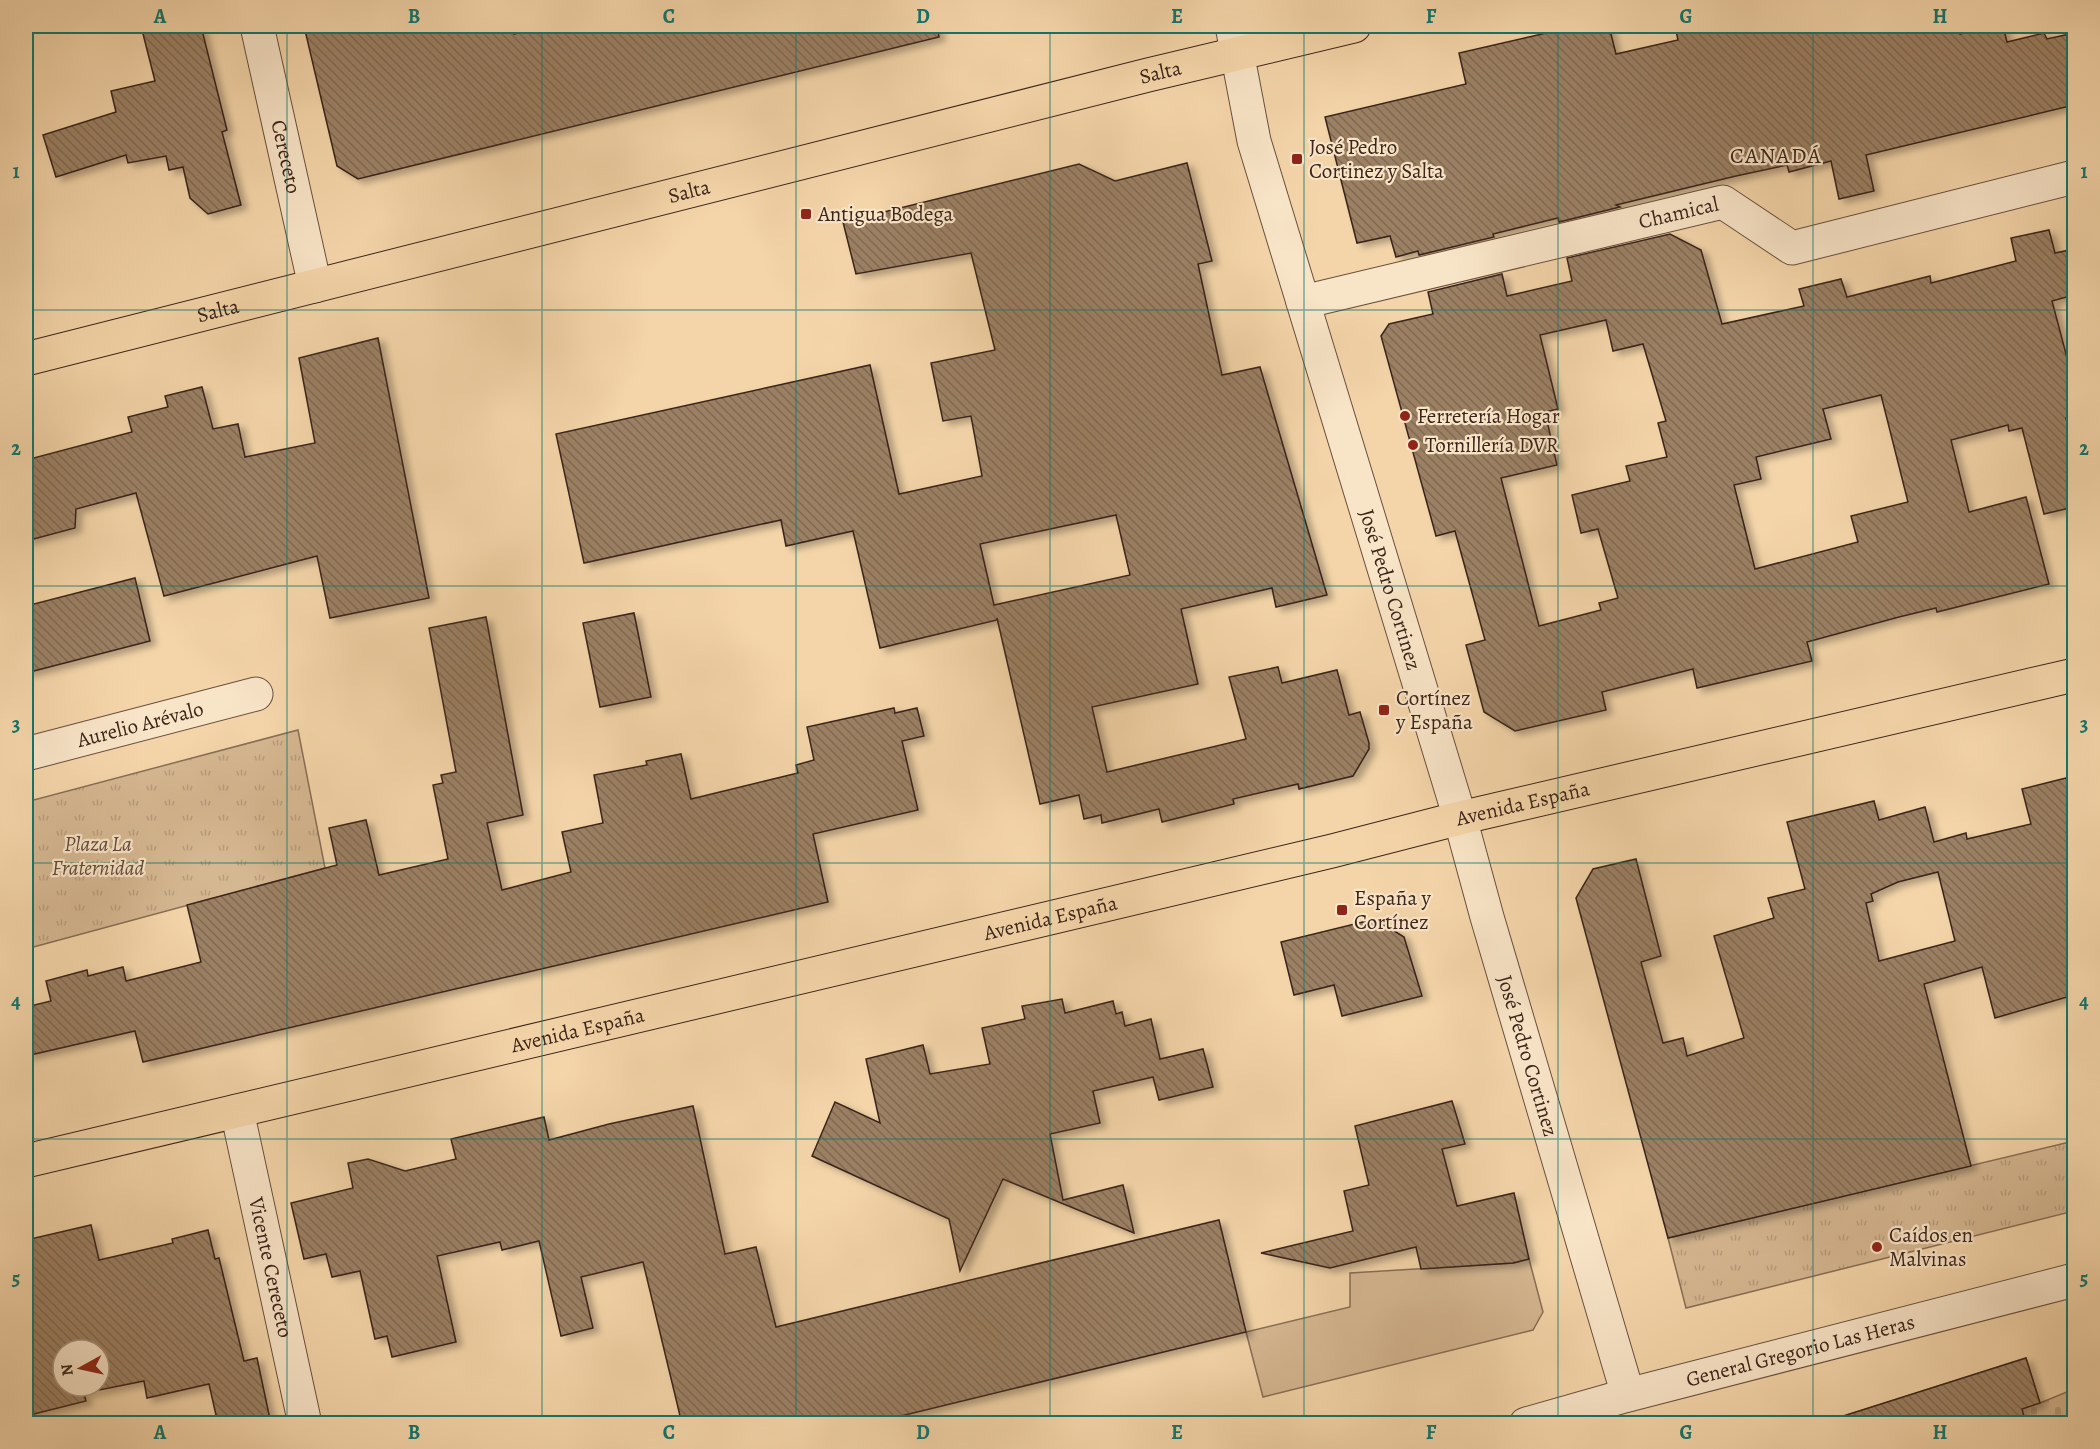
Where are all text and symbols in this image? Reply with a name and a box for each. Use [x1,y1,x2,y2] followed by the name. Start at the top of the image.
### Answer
[153,3,167,30] text: A
[408,3,420,30] text: B
[663,3,675,30] text: C
[916,3,930,30] text: D
[1171,3,1183,30] text: E
[1426,3,1437,30] text: F
[1679,3,1693,30] text: G
[1933,3,1948,30] text: H
[1136,54,1184,91] street label: Salta
[264,117,308,196] street label: Cereceto
[1309,133,1444,185] place label: José Pedro Cortinez y Salta
[1730,141,1822,171] district label: CANADÁ
[1290,152,1304,166] marker: José Pedro Cortinez y Salta
[12,158,20,185] text: 1
[2080,158,2088,185] text: 1
[665,172,713,210] street label: Salta
[1636,190,1721,236] street label: Chamical
[817,200,954,228] place label: Antigua Bodega
[799,207,813,221] marker: Antigua Bodega
[194,292,242,329] street label: Salta
[1417,402,1560,430] place label: Ferretería Hogar
[1398,409,1412,423] marker: Ferretería Hogar
[1425,431,1559,459] place label: Tornillería DVR
[11,435,21,462] text: 2
[2079,435,2089,462] text: 2
[1406,438,1420,452] marker: Tornillería DVR
[1353,506,1428,674] street label: José Pedro Cortinez
[1395,684,1473,736] place label: Cortínez y España
[73,694,206,754] street label: Aurelio Arévalo
[1377,703,1391,717] marker: Cortínez y España
[12,711,20,738] text: 3
[2080,711,2088,738] text: 3
[1452,774,1593,833] street label: Avenida España
[52,830,144,882] park label: Plaza La Fraternidad
[1354,884,1431,936] place label: España y Cortínez
[980,888,1120,947] street label: Avenida España
[1335,903,1349,917] marker: España y Cortínez
[1491,972,1565,1140] street label: José Pedro Cortinez
[11,988,21,1015] text: 4
[2079,988,2089,1015] text: 4
[507,1001,647,1060] street label: Avenida España
[242,1194,300,1340] street label: Vicente Cereceto
[1889,1221,1973,1273] place label: Caídos en Malvinas
[1870,1240,1884,1254] marker: Caídos en Malvinas
[12,1265,20,1292] text: 5
[2080,1265,2088,1292] text: 5
[1683,1308,1918,1393] street label: General Gregorio Las Heras
[51,1338,111,1398] north arrow
[55,1362,79,1377] text: N
[153,1419,167,1446] text: A
[408,1419,420,1446] text: B
[663,1419,675,1446] text: C
[916,1419,930,1446] text: D
[1171,1419,1183,1446] text: E
[1426,1419,1437,1446] text: F
[1679,1419,1693,1446] text: G
[1933,1419,1948,1446] text: H

